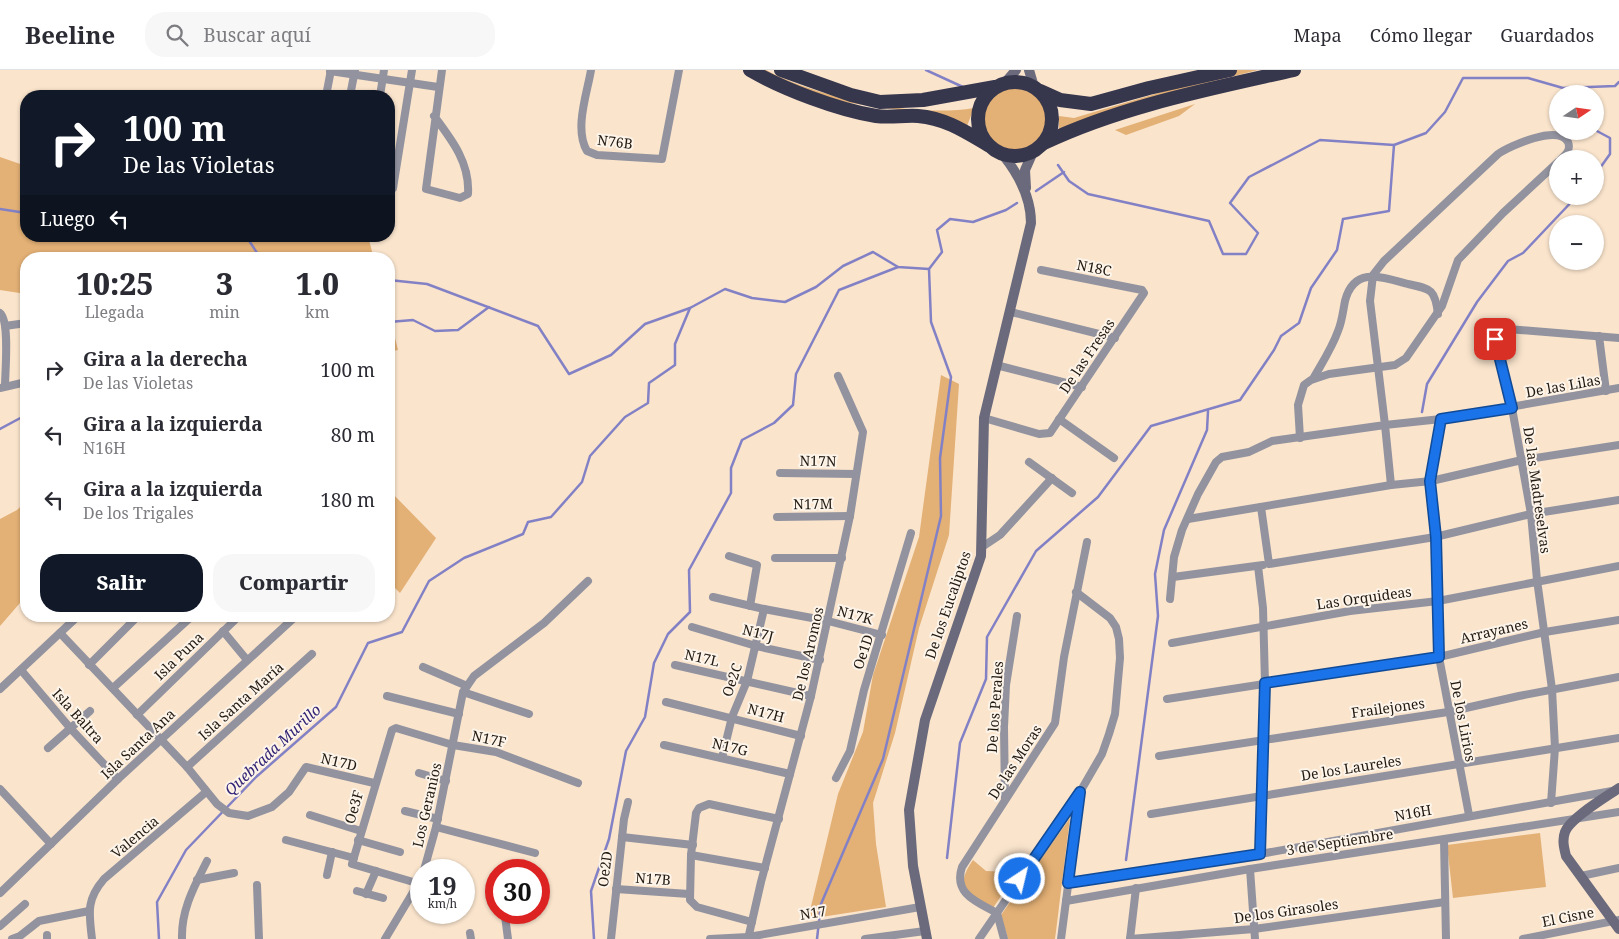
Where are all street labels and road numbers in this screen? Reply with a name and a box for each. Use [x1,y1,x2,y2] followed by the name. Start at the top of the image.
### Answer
[596,130,634,153] street label: N76B
[1075,255,1113,280] street label: N18C
[1055,315,1119,397] street label: De las Fresas
[1524,370,1602,401] street label: De las Lilas
[1519,425,1556,554] street label: De las Madreselvas
[799,451,837,470] street label: N17N
[793,494,833,513] street label: N17M
[920,548,975,661] street label: De los Eucaliptos
[1315,581,1413,614] street label: Las Orquideas
[835,601,875,628] street label: N17K
[787,605,828,703] street label: De los Aromos
[1458,613,1530,648] street label: Arrayanes
[741,620,776,646] street label: N17J
[150,627,207,684] street label: Isla Puna
[848,632,877,672] street label: Oe1D
[683,644,722,671] street label: N17L
[194,657,287,744] street label: Isla Santa María
[717,660,746,699] street label: Oe2C
[982,660,1007,754] street label: De los Perales
[1446,679,1481,763] street label: De los Lirios
[49,684,108,747] street label: Isla Baltra
[1350,693,1426,722] street label: Frailejones
[746,698,787,727] street label: N17H
[96,704,179,783] street label: Isla Santa Ana
[983,721,1046,803] street label: De las Moras
[470,726,508,751] street label: N17F
[710,733,750,760] street label: N17G
[319,748,359,775] street label: N17D
[1299,750,1402,785] street label: De los Laureles
[408,761,445,849] street label: Los Geranios
[340,788,367,826] street label: Oe3F
[1393,800,1433,825] street label: N16H
[107,811,163,862] street label: Valencia
[1285,824,1395,859] street label: 3 de Septiembre
[593,850,616,888] street label: Oe2D
[635,868,671,889] street label: N17B
[1233,894,1339,927] street label: De los Girasoles
[798,901,828,924] street label: N17
[1540,902,1596,931] street label: El Cisne

